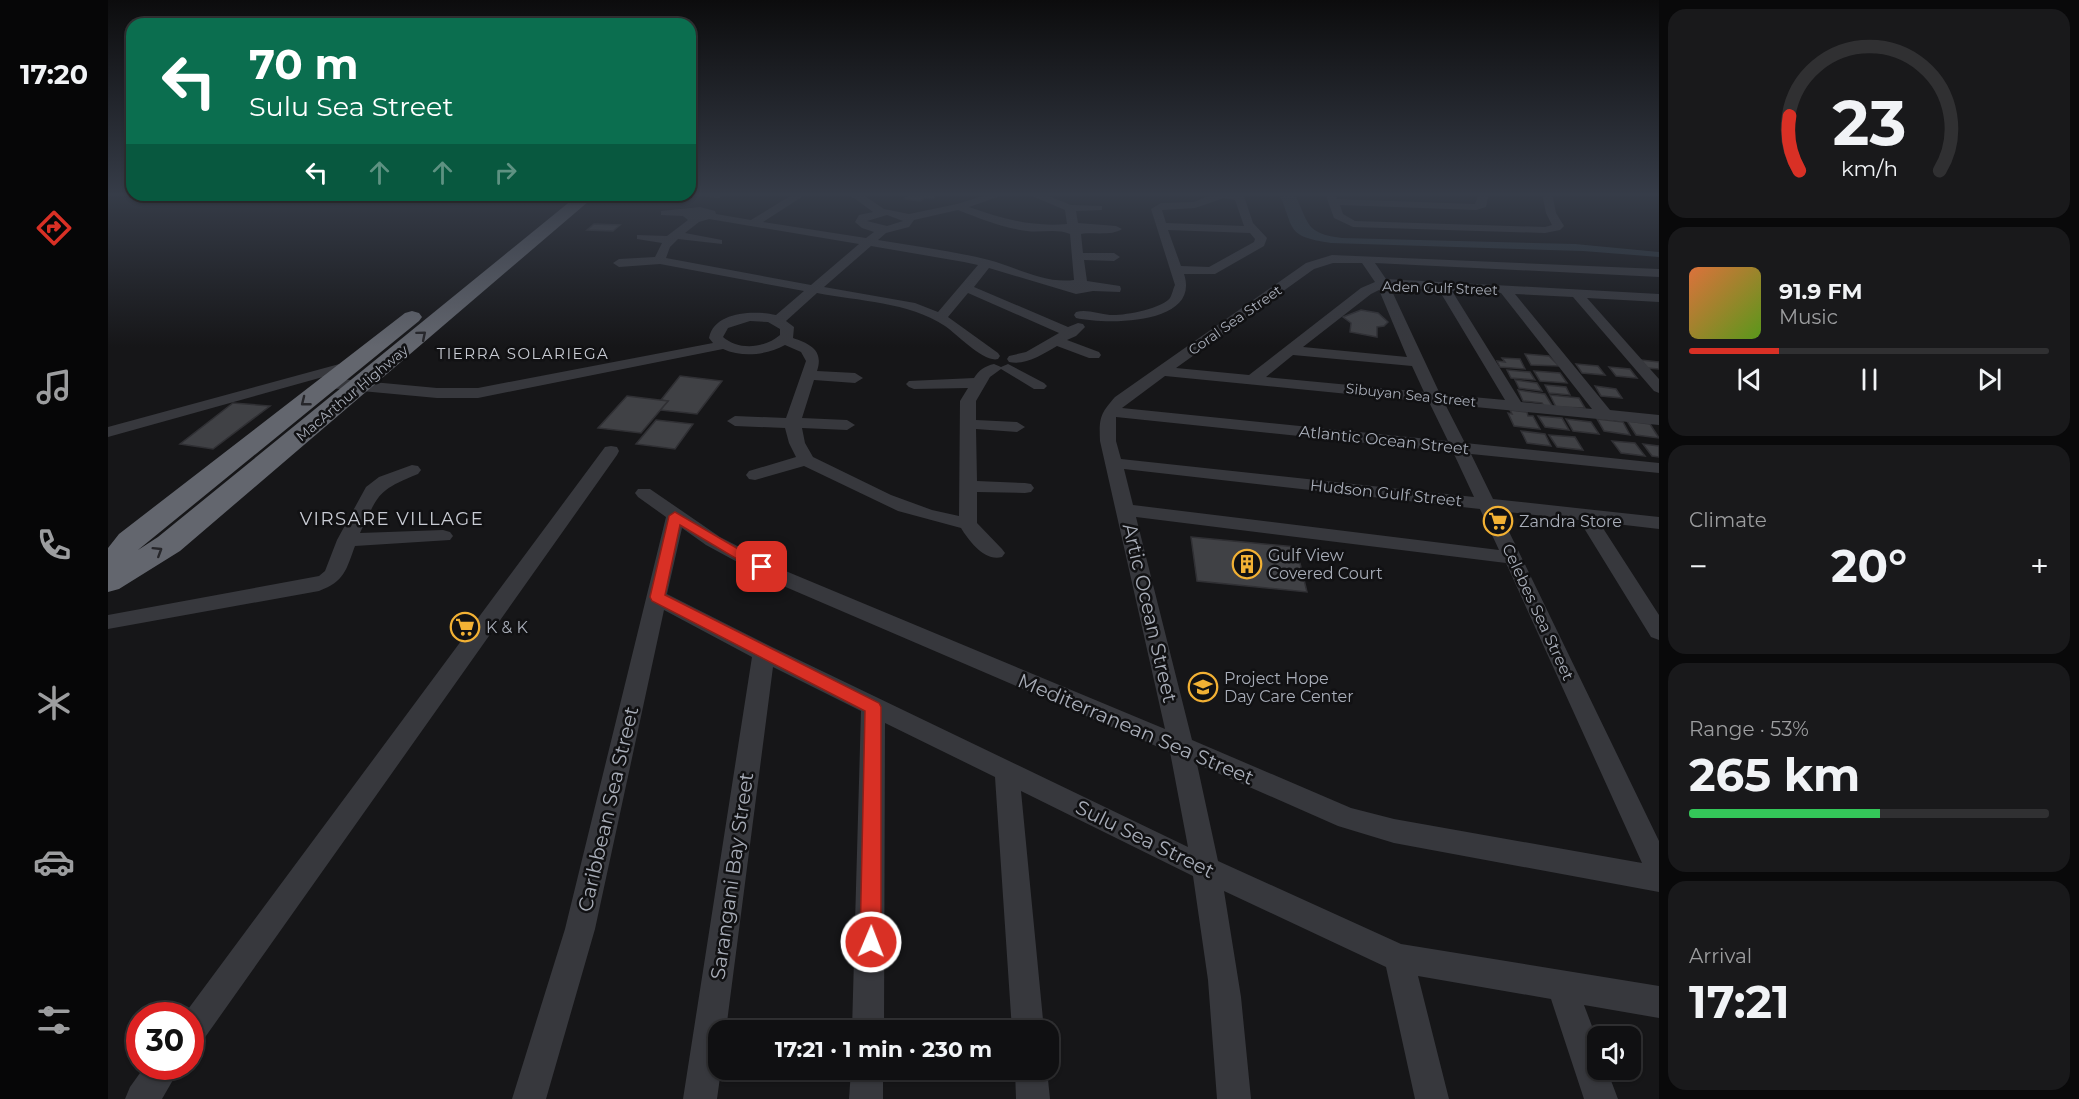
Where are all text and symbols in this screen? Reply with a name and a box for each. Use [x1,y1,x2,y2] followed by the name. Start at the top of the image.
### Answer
[249,38,359,90] text: 70 m
[150,42,228,120] icon: left
[20,58,88,91] text: 17:20
[1832,85,1906,161] text: 23
[249,90,453,123] text: Sulu Sea Street
[1840,155,1898,181] text: km/h
[300,156,333,189] icon: left
[363,156,396,189] icon: ahead
[426,156,459,189] icon: ahead
[489,156,522,189] icon: right
[33,207,75,249] icon: directions
[1382,277,1498,299] street label: Aden Gulf Street
[1779,278,1863,305] text: 91.9 FM
[1185,281,1286,359] street label: Coral Sea Street
[1779,305,1838,329] text: Music
[415,331,426,342] one-way arrow
[292,341,412,445] street label: MacArthur Highway
[437,344,609,363] district label: TIERRA SOLARIEGA
[1733,363,1766,396] icon: previous
[1853,363,1886,396] icon: pause
[1973,363,2006,396] icon: next
[33,366,75,408] icon: music
[1345,379,1477,411] street label: Sibuyan Sea Street
[301,395,312,406] one-way arrow
[1298,422,1471,458] street label: Atlantic Ocean Street
[1309,476,1464,510] street label: Hudson Gulf Street
[1482,505,1514,537] supermarket icon: Zandra Store
[300,508,484,530] district label: VIRSARE VILLAGE
[1689,508,1767,532] text: Climate
[1519,512,1622,531] place label: Zandra Store
[1118,521,1182,705] street label: Artic Ocean Street
[33,524,75,566] icon: phone
[1831,538,1907,593] text: 20°
[736,541,787,592] pin
[1498,541,1578,684] street label: Celebes Sea Street
[1268,546,1383,583] place label: Gulf View Covered Court
[1689,546,1708,586] text: −
[2030,546,2049,586] text: +
[151,547,162,558] one-way arrow
[1231,548,1263,580] building icon: Gulf View Covered Court
[745,550,778,583] icon: arrive
[449,611,481,643] supermarket icon: K & K
[486,618,528,637] place label: K & K
[1014,668,1258,790] street label: Mediterranean Sea Street
[1224,669,1354,706] place label: Project Hope Day Care Center
[1187,671,1219,703] school or university icon: Project Hope Day Care Center
[33,682,75,724] icon: climate
[573,704,643,914] street label: Caribbean Sea Street
[1689,717,1809,741] text: Range · 53%
[1689,747,1860,802] text: 265 km
[706,771,758,981] street label: Sarangani Bay Street
[1072,795,1218,883] street label: Sulu Sea Street
[33,841,75,883] icon: car
[839,910,903,974] position arrow
[1689,944,1752,968] text: Arrival
[1689,974,1790,1029] text: 17:21
[33,999,75,1041] icon: filters
[126,1002,204,1080] speed limit sign: 30
[1587,1026,1641,1080] map controls
[1587,1026,1641,1080] button: sound
[775,1036,992,1063] text: 17:21 · 1 min · 230 m

